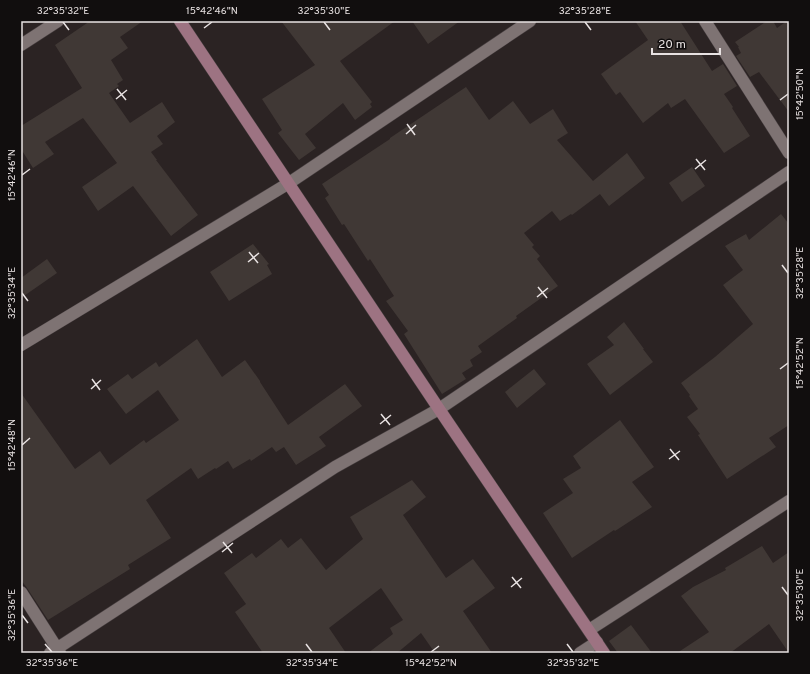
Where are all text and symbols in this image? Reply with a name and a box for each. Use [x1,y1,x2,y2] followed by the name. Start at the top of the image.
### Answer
[37,5,89,18] text: 32°35'32"E
[186,5,238,18] text: 15°42'46"N
[298,5,350,18] text: 32°35'30"E
[559,5,611,18] text: 32°35'28"E
[652,30,720,56] scale bar
[658,37,686,53] text: 20 m
[794,68,807,120] text: 15°42'50"N
[6,149,19,201] text: 15°42'46"N
[794,247,807,299] text: 32°35'28"E
[6,267,19,319] text: 32°35'34"E
[794,337,807,389] text: 15°42'52"N
[6,419,19,471] text: 15°42'48"N
[794,569,807,621] text: 32°35'30"E
[6,589,19,641] text: 32°35'36"E
[26,657,78,670] text: 32°35'36"E
[286,657,338,670] text: 32°35'34"E
[405,657,457,670] text: 15°42'52"N
[547,657,599,670] text: 32°35'32"E

